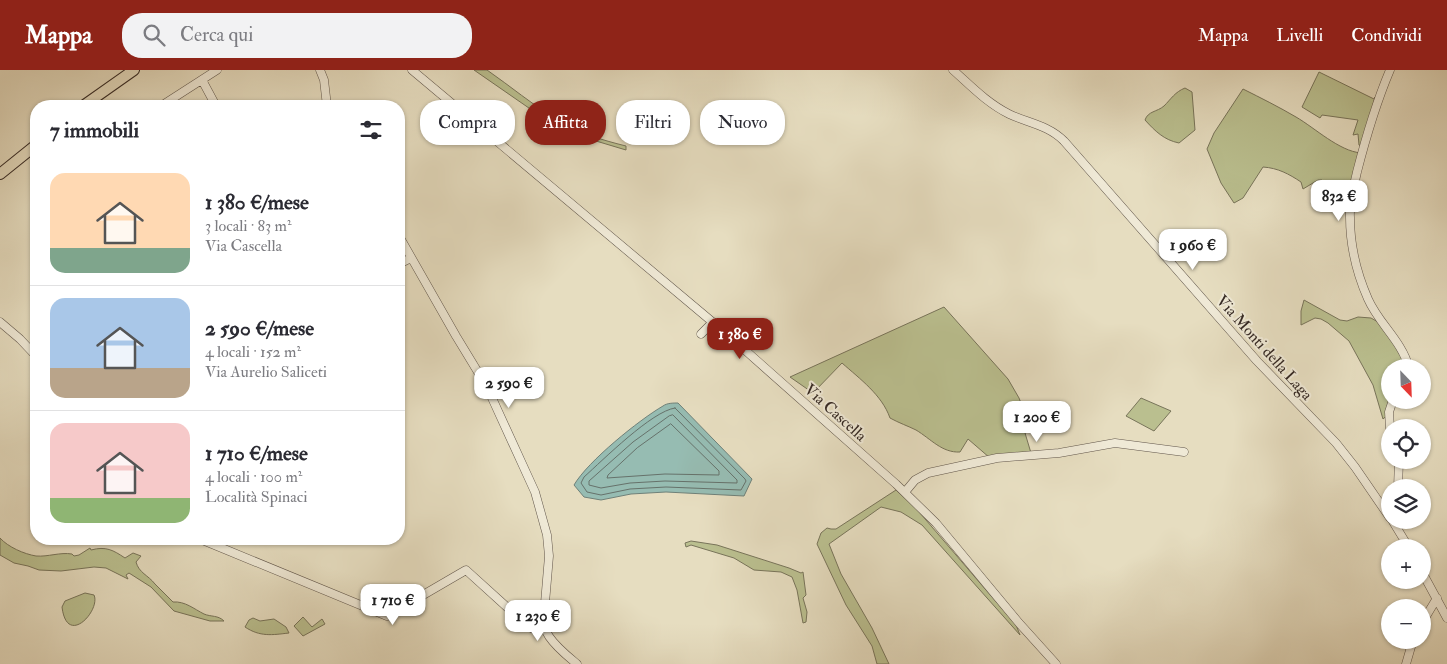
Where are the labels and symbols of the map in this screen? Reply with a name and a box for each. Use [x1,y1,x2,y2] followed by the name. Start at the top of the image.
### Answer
[1304,180,1374,222] pin: 832 €
[1147,228,1239,271] pin: 1 960 €
[1212,291,1317,405] street label: Via Monti della Laga
[694,318,786,360] pin: 1 380 €
[1381,359,1431,409] north arrow
[463,366,555,409] pin: 2 590 €
[800,380,871,446] street label: Via Cascella
[991,400,1083,443] pin: 1 200 €
[347,584,439,626] pin: 1 710 €
[492,600,584,642] pin: 1 230 €

